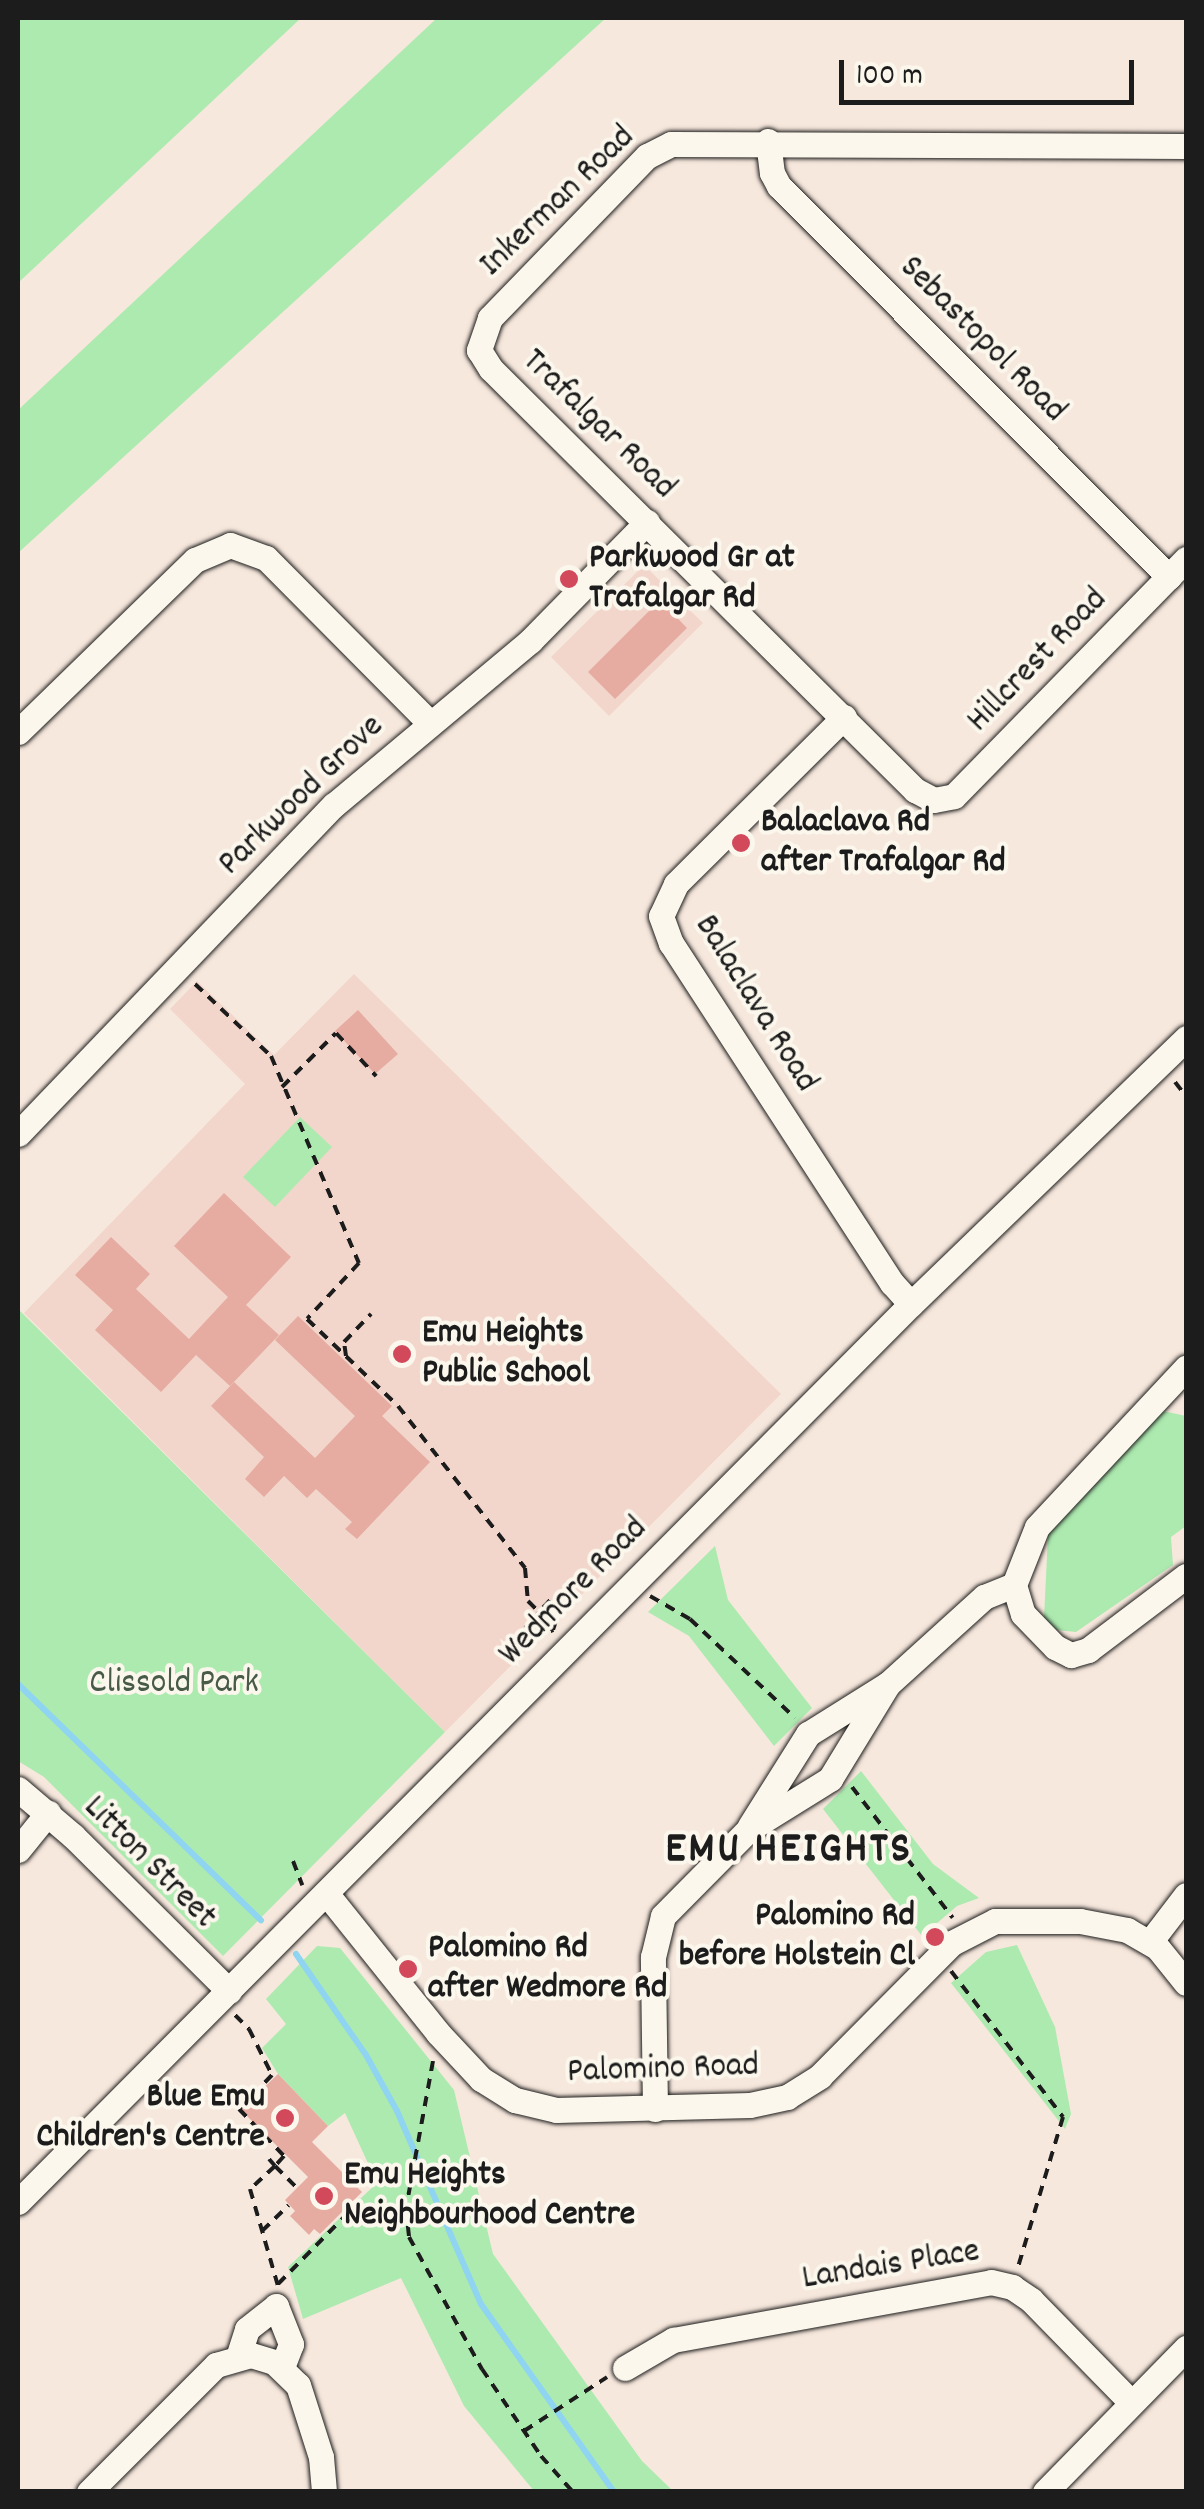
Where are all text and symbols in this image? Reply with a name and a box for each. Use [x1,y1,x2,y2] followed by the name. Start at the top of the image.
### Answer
[844,40,1139,102] scale bar
[856,56,923,99] text: 100 m
[472,117,644,287] street label: Inkerman Road
[890,248,1074,432] street label: Sebastopol Road
[512,341,684,509] street label: Trafalgar Road
[589,538,795,620] place label: Parkwood Gr at Trafalgar Rd
[558,568,580,590] marker: Parkwood Gr at Trafalgar Rd
[959,580,1117,742] street label: Hillcrest Road
[210,707,394,885] street label: Parkwood Grove
[761,802,1006,884] place label: Balaclava Rd after Trafalgar Rd
[730,832,752,854] marker: Balaclava Rd after Trafalgar Rd
[684,908,826,1100] street label: Balaclava Road
[422,1313,590,1395] place label: Emu Heights Public School
[391,1343,413,1365] marker: Emu Heights Public School
[491,1509,657,1675] street label: Wedmore Road
[89,1663,259,1705] park label: Clissold Park
[74,1788,224,1938] street label: Litton Street
[665,1825,913,1879] district label: EMU HEIGHTS
[679,1896,915,1978] place label: Palomino Rd before Holstein Cl
[924,1926,946,1948] marker: Palomino Rd before Holstein Cl
[428,1928,667,2010] place label: Palomino Rd after Wedmore Rd
[397,1958,419,1980] marker: Palomino Rd after Wedmore Rd
[566,2046,760,2094] street label: Palomino Road
[36,2077,265,2159] place label: Blue Emu Children's Centre
[274,2107,296,2129] marker: Blue Emu Children's Centre
[344,2155,635,2237] place label: Emu Heights Neighbourhood Centre
[313,2185,335,2207] marker: Emu Heights Neighbourhood Centre
[799,2231,983,2301] street label: Landais Place

